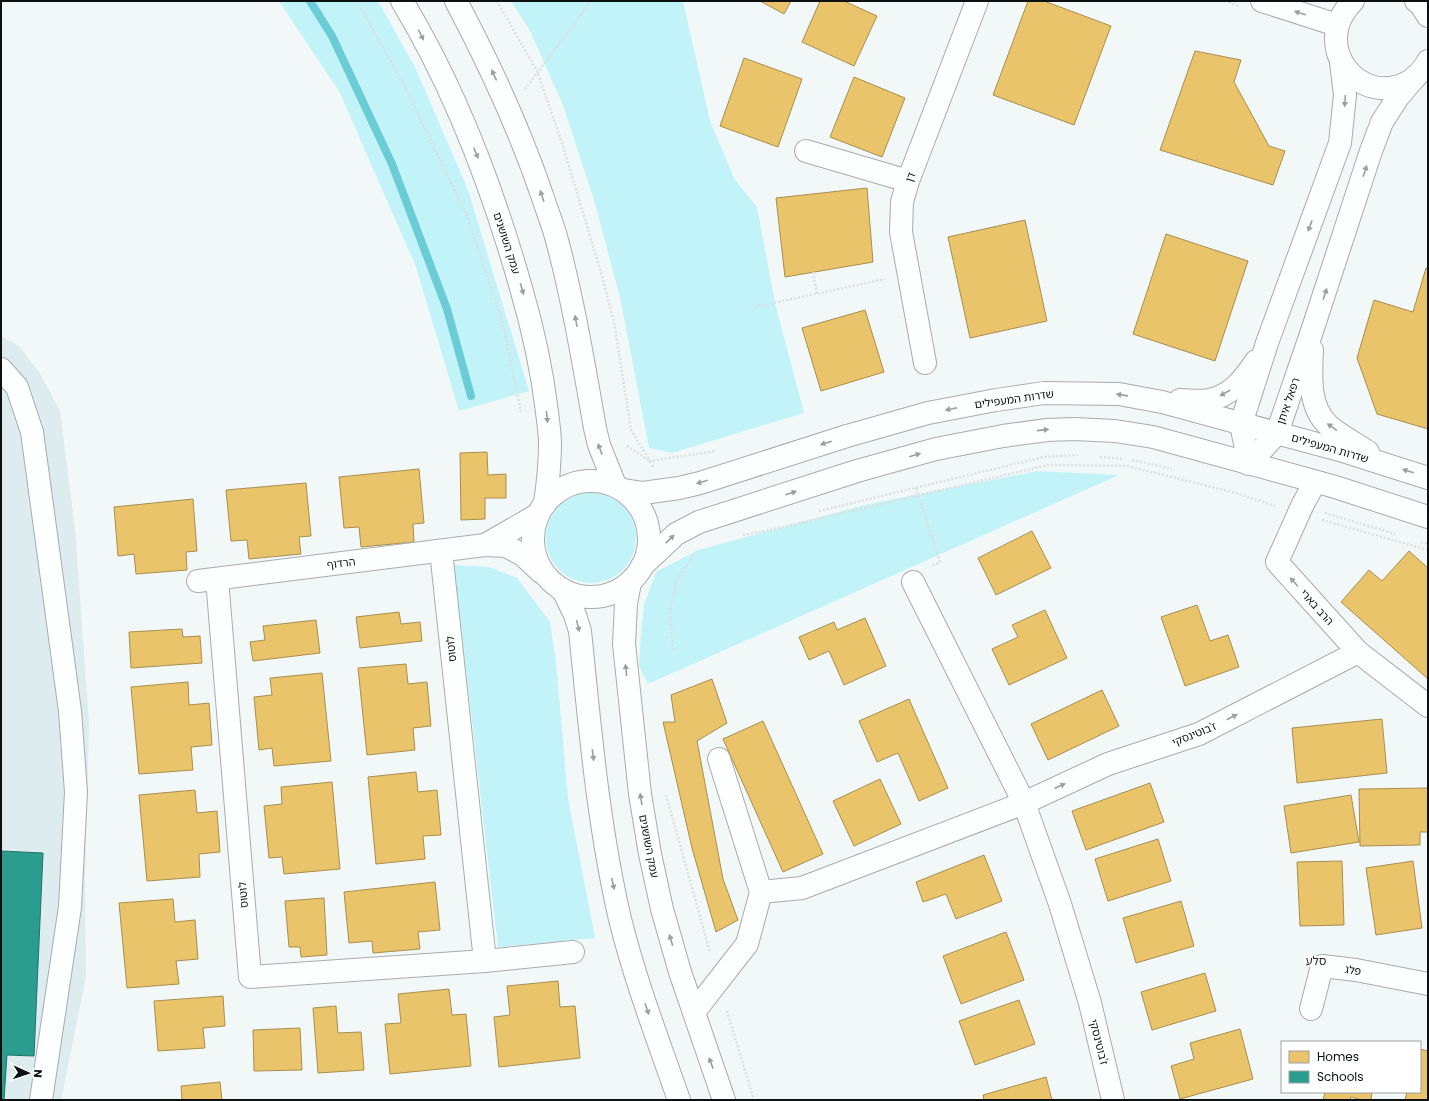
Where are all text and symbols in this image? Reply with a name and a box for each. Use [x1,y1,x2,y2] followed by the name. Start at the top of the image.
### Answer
[1294,10,1306,16] one-way arrow
[418,29,424,41] one-way arrow
[491,70,497,81] one-way arrow
[1341,95,1348,107] one-way arrow
[473,148,479,160] one-way arrow
[1362,164,1368,176] one-way arrow
[901,170,919,184] street label: דן
[539,190,545,202] one-way arrow
[489,210,525,276] street label: עמק השושנים
[1307,220,1313,232] one-way arrow
[519,283,525,296] one-way arrow
[1322,288,1328,300] one-way arrow
[573,315,579,327] one-way arrow
[1273,375,1303,427] street label: רפאל איתן
[973,386,1055,412] street label: שדרות המעפילים
[1219,390,1231,397] one-way arrow
[1116,392,1128,398] one-way arrow
[945,406,957,412] one-way arrow
[544,411,551,423] one-way arrow
[1327,423,1337,431] one-way arrow
[1037,427,1049,434] one-way arrow
[1289,429,1371,467] street label: שדרות המעפילים
[820,440,832,446] one-way arrow
[597,442,603,454] one-way arrow
[909,452,921,458] one-way arrow
[1401,468,1413,474] one-way arrow
[696,479,708,485] one-way arrow
[785,489,797,495] one-way arrow
[665,534,675,544] one-way arrow
[326,553,356,573] street label: הרדוף
[1289,576,1298,587] one-way arrow
[1296,585,1338,629] street label: הרב בארי
[575,620,581,632] one-way arrow
[442,635,460,663] street label: לוטוס
[623,664,629,676] one-way arrow
[1226,714,1238,720] one-way arrow
[1169,718,1219,750] street label: ז'בוטינסקי
[590,749,596,761] one-way arrow
[1054,783,1065,789] one-way arrow
[638,793,644,805] one-way arrow
[635,813,663,879] street label: עמק השושנים
[610,877,616,890] one-way arrow
[234,881,252,909] street label: לוטוס
[668,933,674,945] one-way arrow
[1305,952,1327,969] district label: סלע
[1344,961,1363,979] street label: פלג
[645,1003,651,1015] one-way arrow
[1086,1018,1112,1067] street label: ז'בוטינסקי
[1281,1041,1421,1093] legend
[1317,1048,1359,1065] text: Homes
[8,1053,48,1093] north arrow
[708,1057,714,1069] one-way arrow
[1317,1068,1364,1085] text: Schools
[30,1069,46,1078] text: N

